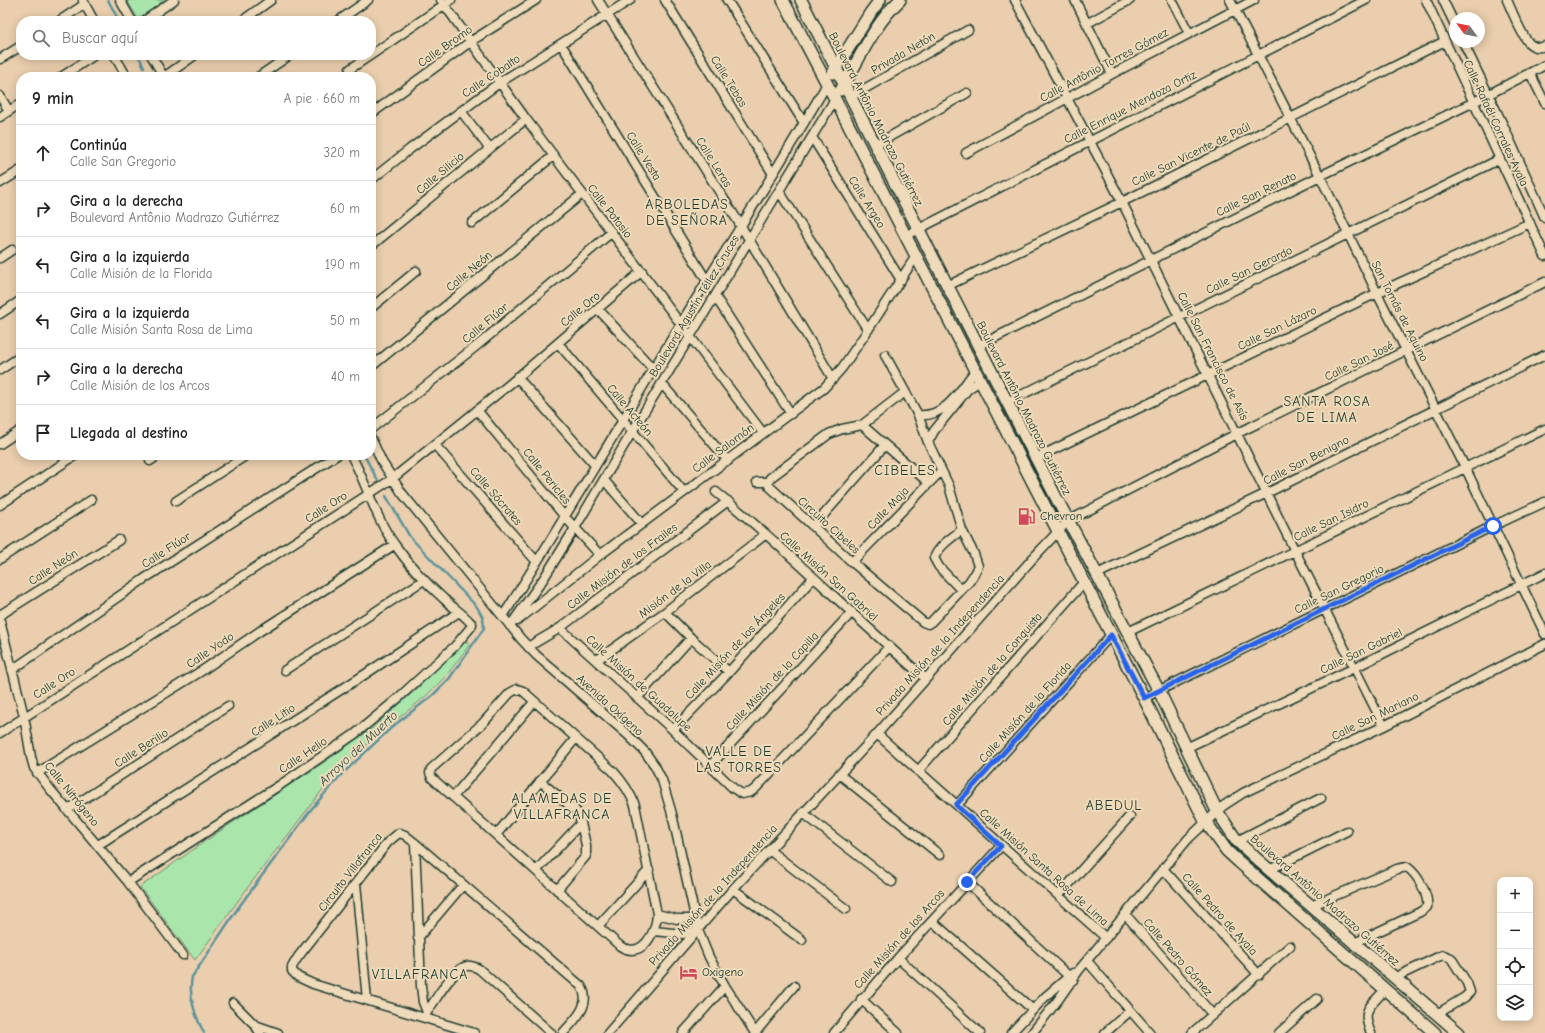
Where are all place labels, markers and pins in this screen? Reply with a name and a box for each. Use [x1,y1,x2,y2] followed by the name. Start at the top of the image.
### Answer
[1017,506,1037,526] fuel station icon: Chevron
[1040,509,1082,523] place label: Chevron
[679,962,699,982] hotel icon: Oxigeno
[702,965,743,979] place label: Oxigeno

